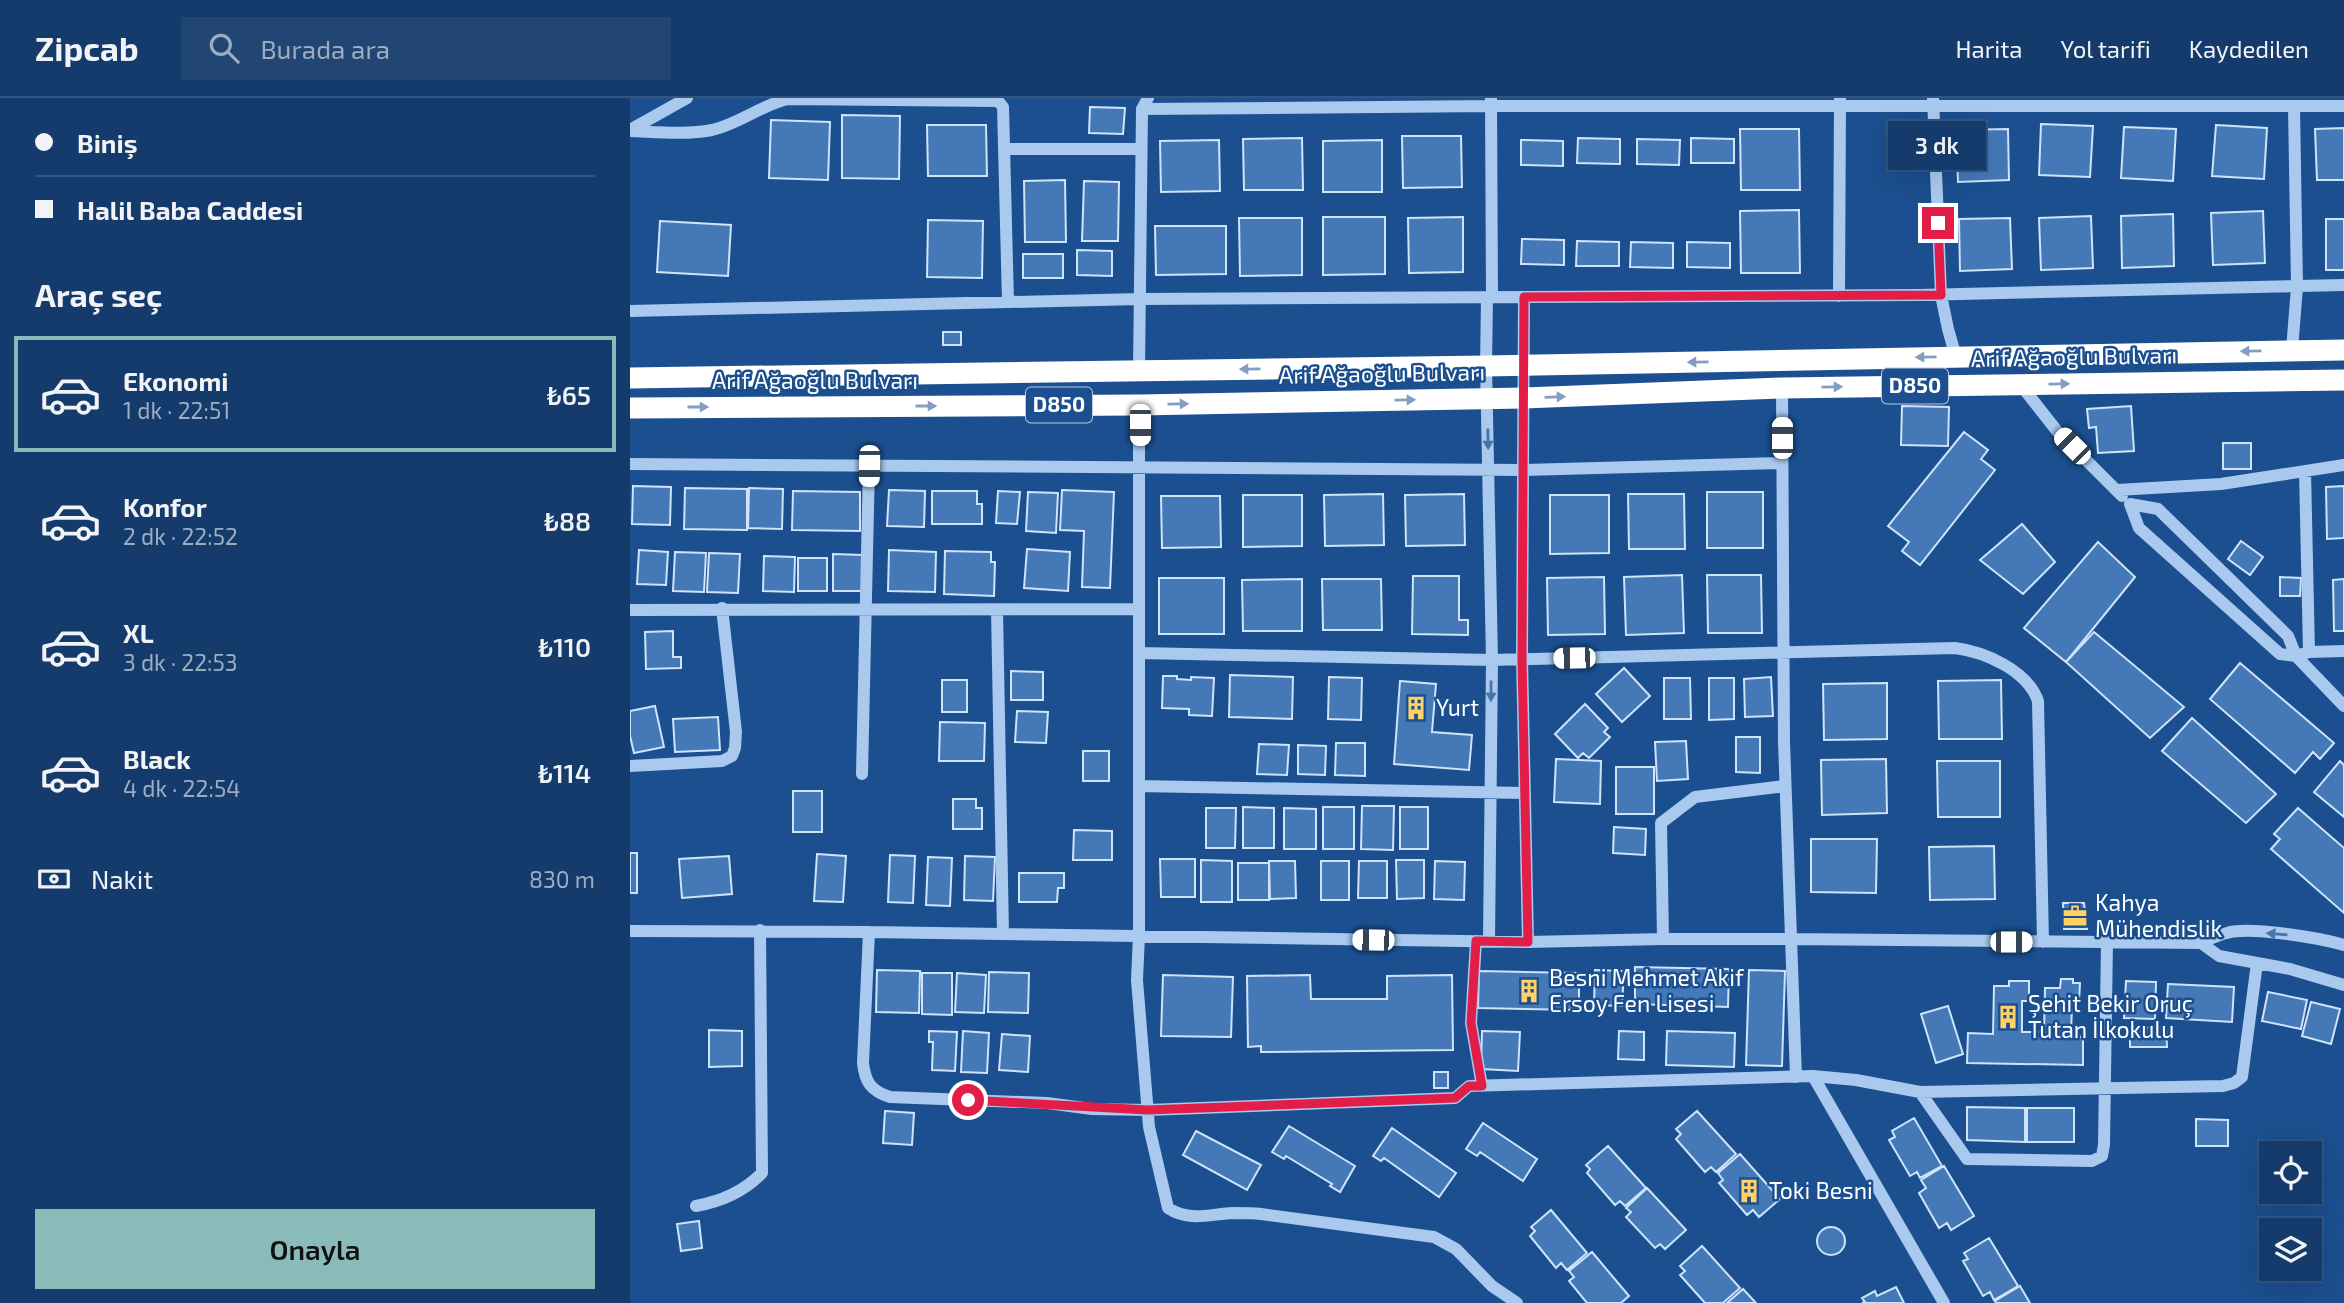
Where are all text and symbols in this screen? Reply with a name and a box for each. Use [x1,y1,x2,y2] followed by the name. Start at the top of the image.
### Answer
[181,17,671,80] search box
[35,28,139,68] text: Zipcab
[205,29,243,67] icon: search
[261,33,390,64] text: Burada ara
[1955,34,2023,63] text: Harita
[2061,34,2151,63] text: Yol tarifi
[2189,34,2309,63] text: Kaydedilen
[1889,122,1987,170] callout: 3 dk
[77,127,137,158] text: Biniş
[1915,131,1959,159] text: 3 dk
[77,194,303,225] text: Halil Baba Caddesi
[1922,207,1954,239] route end
[35,275,162,313] text: Araç seç
[1971,340,2177,372] street label: Arif Ağaoğlu Bulvarı
[2240,345,2262,357] one-way arrow
[1915,351,1937,363] one-way arrow
[1687,356,1709,367] one-way arrow
[1279,357,1485,389] street label: Arif Ağaoğlu Bulvarı
[39,363,102,426] icon: car
[1239,363,1261,375] one-way arrow
[123,365,229,396] text: Ekonomi
[712,366,918,394] street label: Arif Ağaoğlu Bulvarı
[1882,368,1948,404] road number: D850
[2048,378,2070,389] one-way arrow
[547,379,591,410] text: ₺65
[1821,382,1843,393] one-way arrow
[1026,388,1092,422] road number: D850
[1545,391,1567,402] one-way arrow
[1394,394,1416,406] one-way arrow
[123,396,230,424] text: 1 dk · 22:51
[1167,398,1189,410] one-way arrow
[915,400,937,412] one-way arrow
[687,401,709,413] one-way arrow
[1130,404,1151,446] car
[1772,417,1793,459] car
[2050,424,2095,468] car
[1482,428,1494,450] one-way arrow
[859,445,880,487] car
[39,489,102,552] icon: car
[123,491,207,522] text: Konfor
[544,505,591,536] text: ₺88
[123,522,238,550] text: 2 dk · 22:52
[39,615,102,678] icon: car
[123,617,154,648] text: XL
[538,631,591,662] text: ₺110
[1553,647,1596,669] car
[123,648,238,676] text: 3 dk · 22:53
[1485,680,1497,702] one-way arrow
[1436,693,1479,721] place label: Yurt
[1402,694,1430,722] building icon: Yurt
[39,741,102,804] icon: car
[123,743,191,774] text: Black
[538,757,591,788] text: ₺114
[123,774,240,802] text: 4 dk · 22:54
[35,860,73,898] icon: cash
[91,863,153,894] text: Nakit
[529,865,595,893] text: 830 m
[2095,888,2223,942] place label: Kahya Mühendislik
[2061,902,2089,930] office icon: Kahya Mühendislik
[2266,928,2288,939] one-way arrow
[1352,929,1395,951] car
[1991,932,2033,953] car
[1549,963,1745,1017] place label: Besni Mehmet Akif Ersoy Fen Lisesi
[1515,977,1543,1005] building icon: Besni Mehmet Akif Ersoy Fen Lisesi
[2028,989,2193,1043] place label: Şehit Bekir Oruç Tutan İlkokulu
[1994,1003,2022,1031] building icon: Şehit Bekir Oruç Tutan İlkokulu
[952,1084,984,1116] route start
[2259,1141,2322,1281] map controls
[2259,1141,2322,1204] button: locate
[1769,1176,1873,1204] place label: Toki Besni
[1735,1177,1763,1205] building icon: Toki Besni
[35,1209,595,1289] button: Onayla
[2259,1218,2322,1281] button: layers

